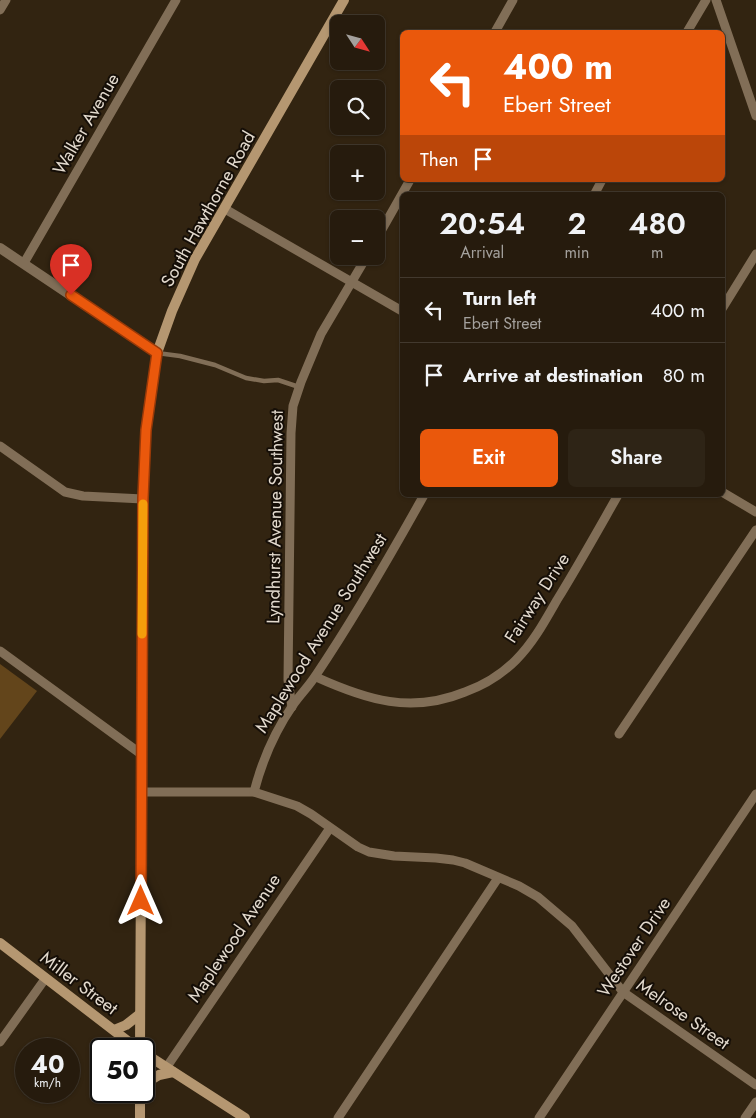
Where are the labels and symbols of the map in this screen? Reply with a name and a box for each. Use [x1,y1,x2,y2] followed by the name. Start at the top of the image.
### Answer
[330,15,385,70] north arrow
[46,68,126,180] street label: Walker Avenue
[154,126,262,292] street label: South Hawthorne Road
[50,244,92,295] pin
[260,409,290,624] street label: Lyndhurst Avenue Southwest
[249,528,394,738] street label: Maplewood Avenue Southwest
[498,548,576,648] street label: Fairway Drive
[181,869,287,1007] street label: Maplewood Avenue
[114,874,166,926] position arrow
[591,892,677,1002] street label: Westover Drive
[35,945,124,1021] street label: Miller Street
[631,972,735,1056] street label: Melrose Street
[90,1038,155,1103] speed limit sign: 50

